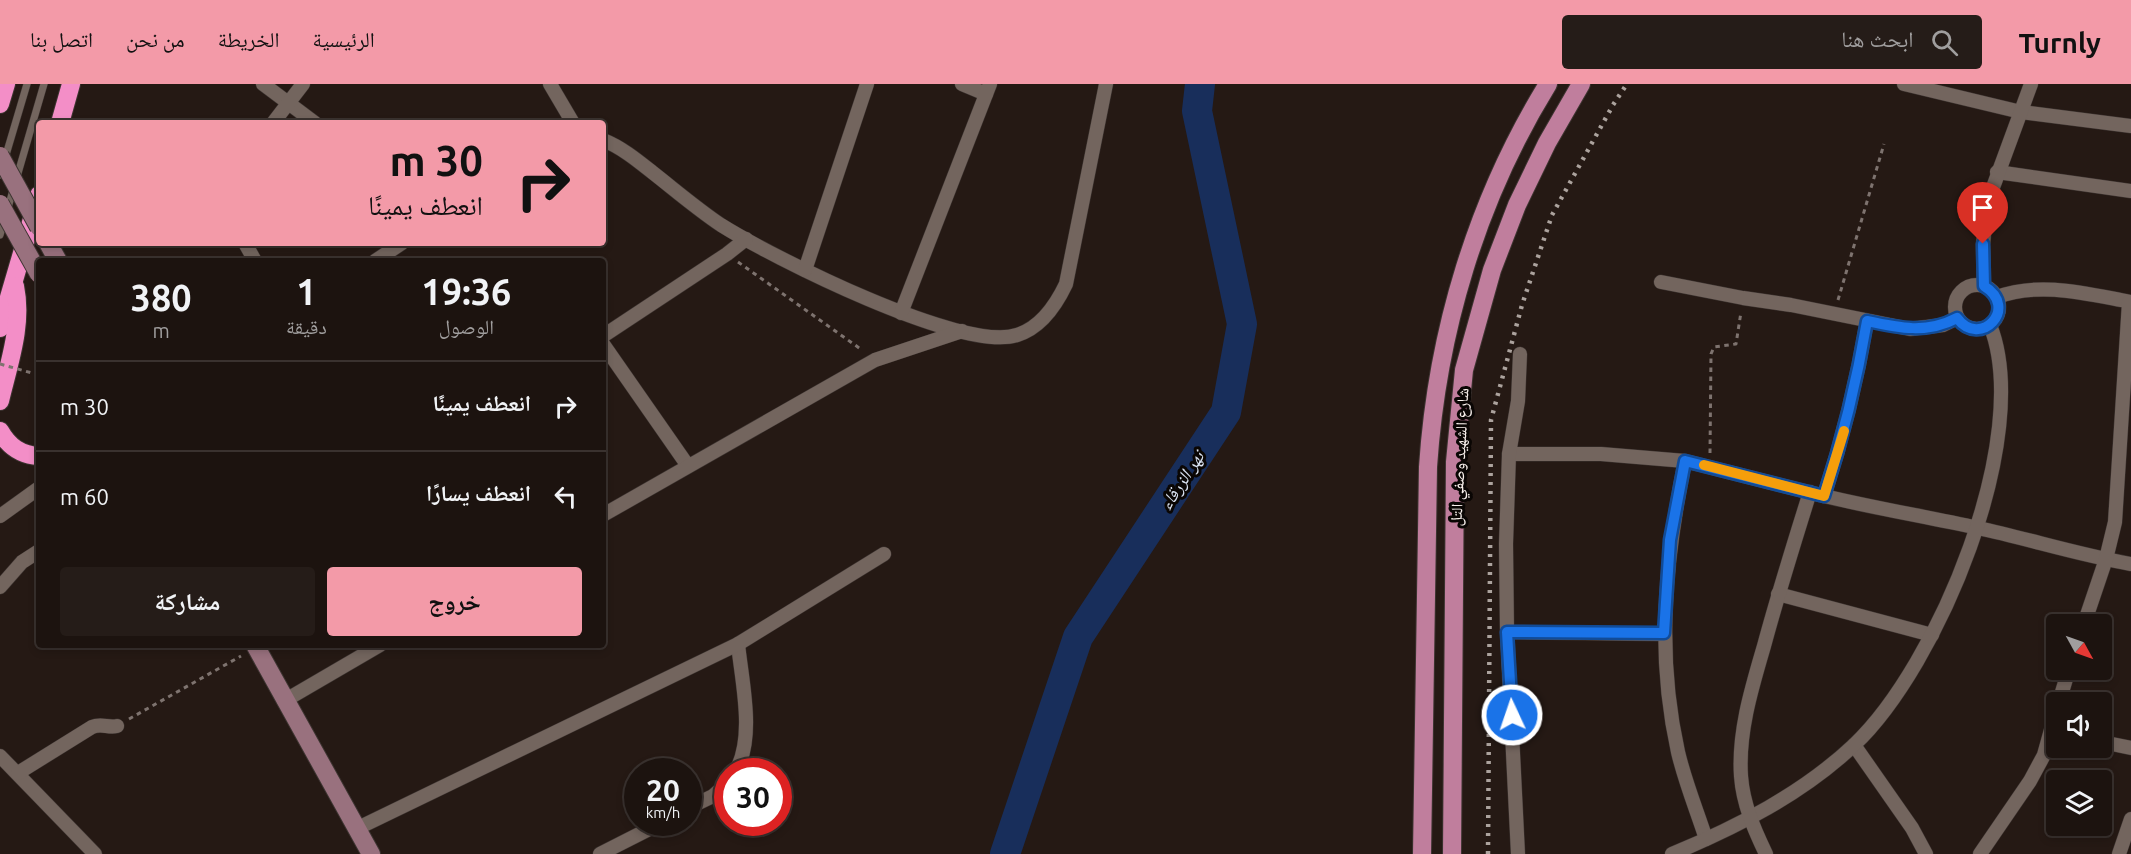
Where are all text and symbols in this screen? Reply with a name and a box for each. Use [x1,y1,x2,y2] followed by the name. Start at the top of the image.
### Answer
[1562,15,1982,69] search box
[1841,26,1913,51] text: ابحث هنا
[1928,26,1961,59] icon: search
[30,27,93,51] text: اتصل بنا
[126,27,185,51] text: من نحن
[218,27,280,51] text: الخريطة
[313,27,375,51] text: الرئيسية
[2018,27,2101,58] text: Turnly
[389,137,483,184] text: 30 m
[504,144,582,222] icon: right
[1957,182,2008,244] pin
[368,190,483,220] text: انعطف يمينًا
[1966,191,1999,224] icon: arrive
[296,271,317,312] text: 1
[421,271,511,312] text: 19:36
[131,277,192,318] text: 380
[286,315,327,338] text: دقيقة
[439,315,494,338] text: الوصول
[152,319,170,342] text: m
[1446,387,1476,527] street label: شارع الشهيد وصفي التل
[432,390,531,415] text: انعطف يمينًا
[549,390,582,423] icon: right
[60,394,109,419] text: 30 m
[1155,444,1210,513] water label: نهر الزرقاء
[426,480,531,505] text: انعطف يسارًا
[549,480,582,513] icon: left
[60,484,109,509] text: 60 m
[60,567,315,636] button: مشاركة
[327,567,582,636] button: خروج
[2046,614,2112,680] north arrow
[2046,614,2112,836] map controls
[1480,683,1544,747] position arrow
[2046,692,2112,758] button: sound
[714,758,792,836] speed limit sign: 30
[2046,770,2112,836] button: layers
[646,773,680,807] text: 20
[646,804,680,821] text: km/h

